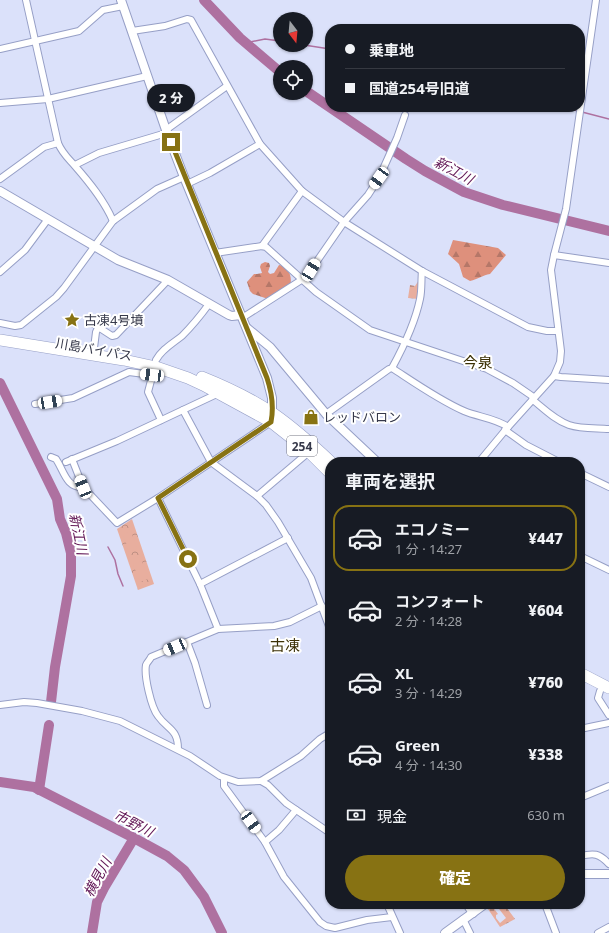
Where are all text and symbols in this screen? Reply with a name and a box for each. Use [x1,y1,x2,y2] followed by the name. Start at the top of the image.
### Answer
[273,12,313,52] north arrow
[273,12,313,100] map controls
[369,40,414,60] text: 乗車地
[273,60,313,100] button: locate
[369,78,470,98] text: 国道254号旧道
[147,84,195,112] callout: 2 分
[159,89,183,107] text: 2 分
[162,133,180,151] route end
[431,152,479,189] water label: 新江川
[367,165,391,191] car
[300,257,322,283] car
[63,311,81,329] place icon: 古凍4号墳
[84,311,143,329] place label: 古凍4号墳
[54,333,134,365] street label: 川島バイパス
[463,352,493,372] district label: 今泉
[139,368,165,382] car
[37,394,63,410] car
[302,408,320,426] shop icon: レッドバロン
[323,408,401,426] place label: レッドバロン
[287,436,317,456] road number: 254
[345,469,435,493] text: 車両を選択
[73,474,93,500] car
[65,511,93,558] water label: 新江川
[395,519,470,539] text: エコノミー
[347,520,383,556] icon: car
[528,528,563,548] text: ¥447
[395,540,462,558] text: 1 分 · 14:27
[179,550,197,568] route start
[395,591,485,611] text: コンフォート
[347,592,383,628] icon: car
[528,600,563,620] text: ¥604
[395,612,462,630] text: 2 分 · 14:28
[270,635,300,655] district label: 古凍
[162,637,188,657] car
[395,663,413,683] text: XL
[347,664,383,700] icon: car
[528,672,563,692] text: ¥760
[395,684,462,702] text: 3 分 · 14:29
[395,735,440,755] text: Green
[347,736,383,772] icon: car
[528,744,563,764] text: ¥338
[395,756,462,774] text: 4 分 · 14:30
[345,804,367,826] icon: cash
[111,805,159,842] water label: 市野川
[377,806,407,826] text: 現金
[527,806,565,824] text: 630 m
[239,809,263,835] car
[79,852,116,900] water label: 横見川
[345,855,565,901] button: 確定

